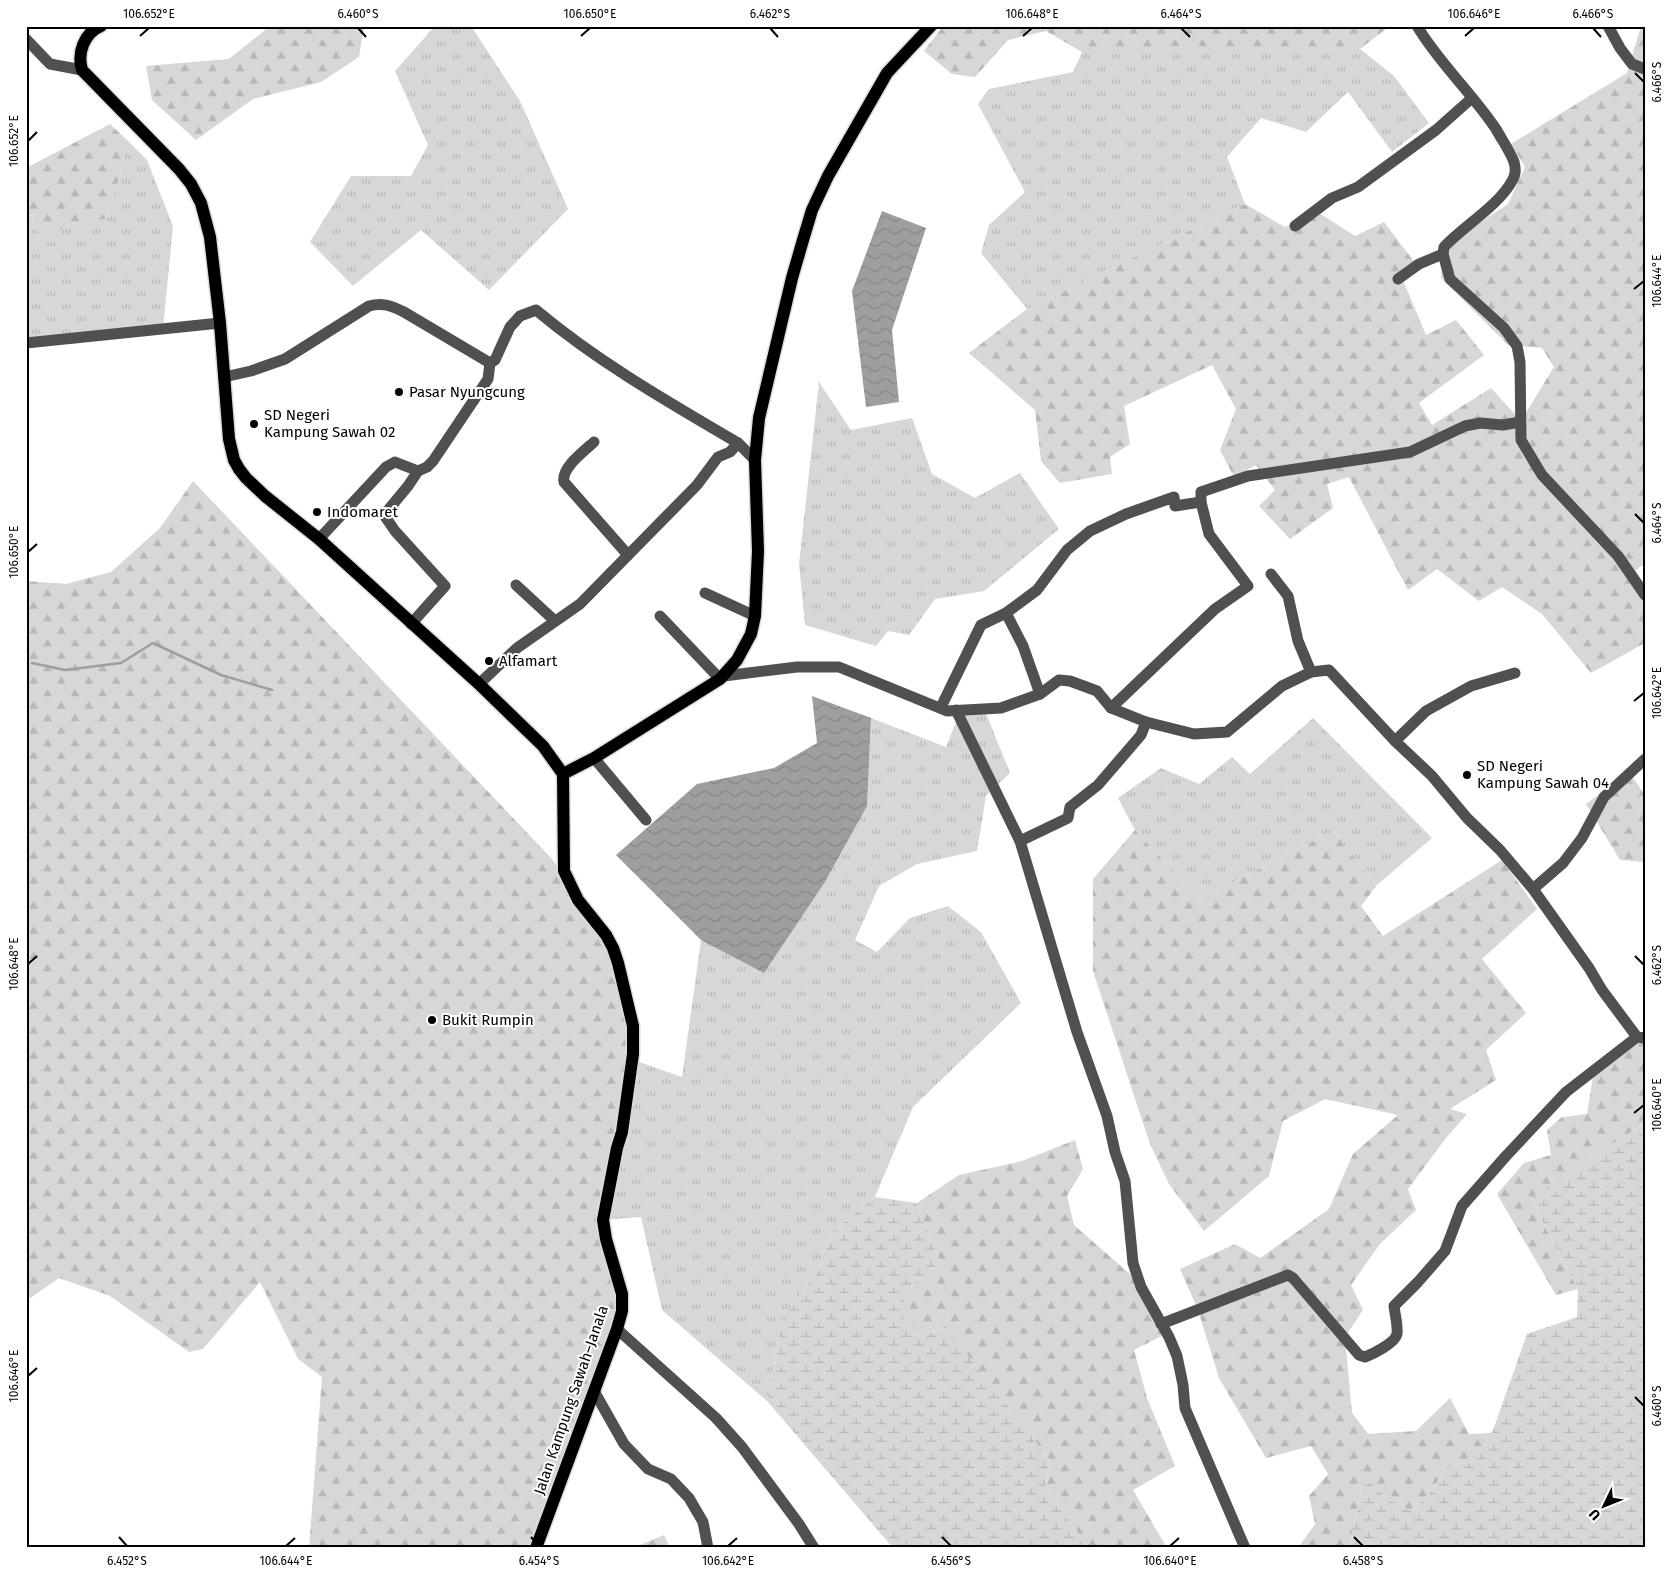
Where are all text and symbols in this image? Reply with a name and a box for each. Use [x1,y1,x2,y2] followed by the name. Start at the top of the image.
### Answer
[123,7,175,21] text: 106.652°E
[337,7,379,21] text: 6.460°S
[564,7,616,21] text: 106.650°E
[750,7,791,21] text: 6.462°S
[1005,7,1059,21] text: 106.648°E
[1161,7,1202,21] text: 6.464°S
[1448,7,1500,21] text: 106.646°E
[1573,7,1614,21] text: 6.466°S
[1650,61,1664,102] text: 6.466°S
[7,115,21,167] text: 106.652°E
[1650,255,1664,307] text: 106.644°E
[409,383,525,401] place label: Pasar Nyungcung
[393,386,405,398] marker: Pasar Nyungcung
[264,406,395,441] place label: SD Negeri Kampung Sawah 02
[248,418,260,430] marker: SD Negeri Kampung Sawah 02
[1650,502,1664,543] text: 6.464°S
[327,503,398,521] place label: Indomaret
[311,506,323,518] marker: Indomaret
[7,526,21,578] text: 106.650°E
[499,652,558,670] place label: Alfamart
[483,655,495,667] marker: Alfamart
[1650,667,1664,719] text: 106.642°E
[1477,757,1609,792] place label: SD Negeri Kampung Sawah 04
[1461,769,1473,781] marker: SD Negeri Kampung Sawah 04
[7,937,21,991] text: 106.648°E
[1650,944,1664,985] text: 6.462°S
[442,1011,534,1029] place label: Bukit Rumpin
[426,1014,438,1026] marker: Bukit Rumpin
[1650,1078,1664,1132] text: 106.640°E
[530,1303,612,1497] street label: Jalan Kampung Sawah–Janala
[7,1350,21,1402] text: 106.646°E
[1650,1385,1664,1427] text: 6.460°S
[1578,1482,1628,1532] north arrow
[1586,1505,1604,1524] text: U
[107,1554,147,1568] text: 6.452°S
[260,1554,312,1568] text: 106.644°E
[519,1554,560,1568] text: 6.454°S
[702,1554,754,1568] text: 106.642°E
[931,1554,972,1568] text: 6.456°S
[1143,1554,1197,1568] text: 106.640°E
[1343,1554,1384,1568] text: 6.458°S

